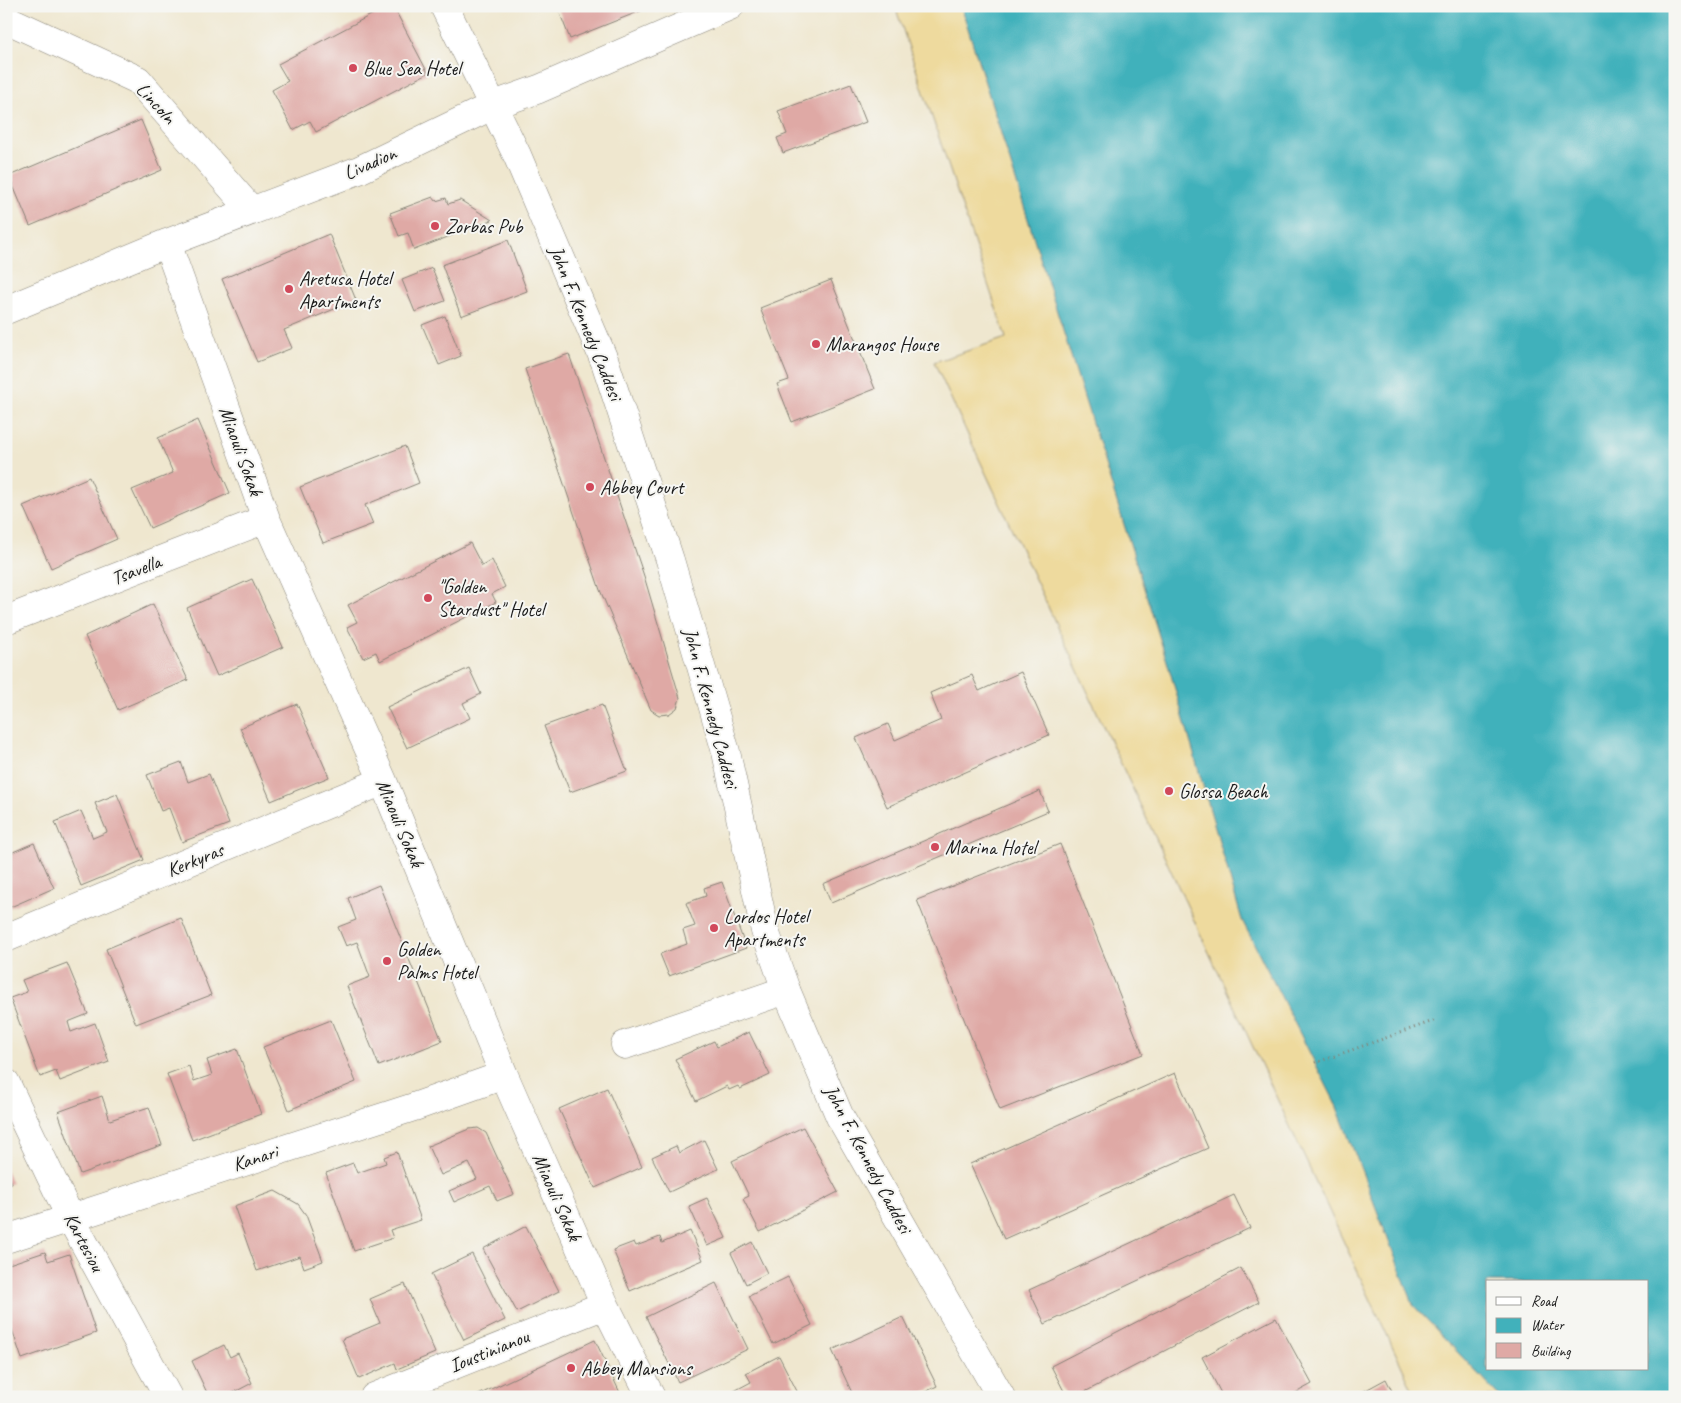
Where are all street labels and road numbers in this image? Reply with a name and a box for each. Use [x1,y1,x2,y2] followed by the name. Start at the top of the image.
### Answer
[131,77,182,130] street label: Lincoln
[340,140,401,186] street label: Livadion
[543,241,629,406] street label: John F. Kennedy Caddesi
[213,403,269,501] street label: Miaouli Sokak
[108,549,166,591] street label: Tsavella
[677,624,745,793] street label: John F. Kennedy Caddesi
[370,775,430,872] street label: Miaouli Sokak
[163,837,229,883] street label: Kerkyras
[818,1080,919,1239] street label: John F. Kennedy Caddesi
[229,1138,283,1177] street label: Kanari
[527,1149,588,1246] street label: Miaouli Sokak
[58,1208,111,1277] street label: Kartesiou
[446,1323,534,1378] street label: Ioustinianou

